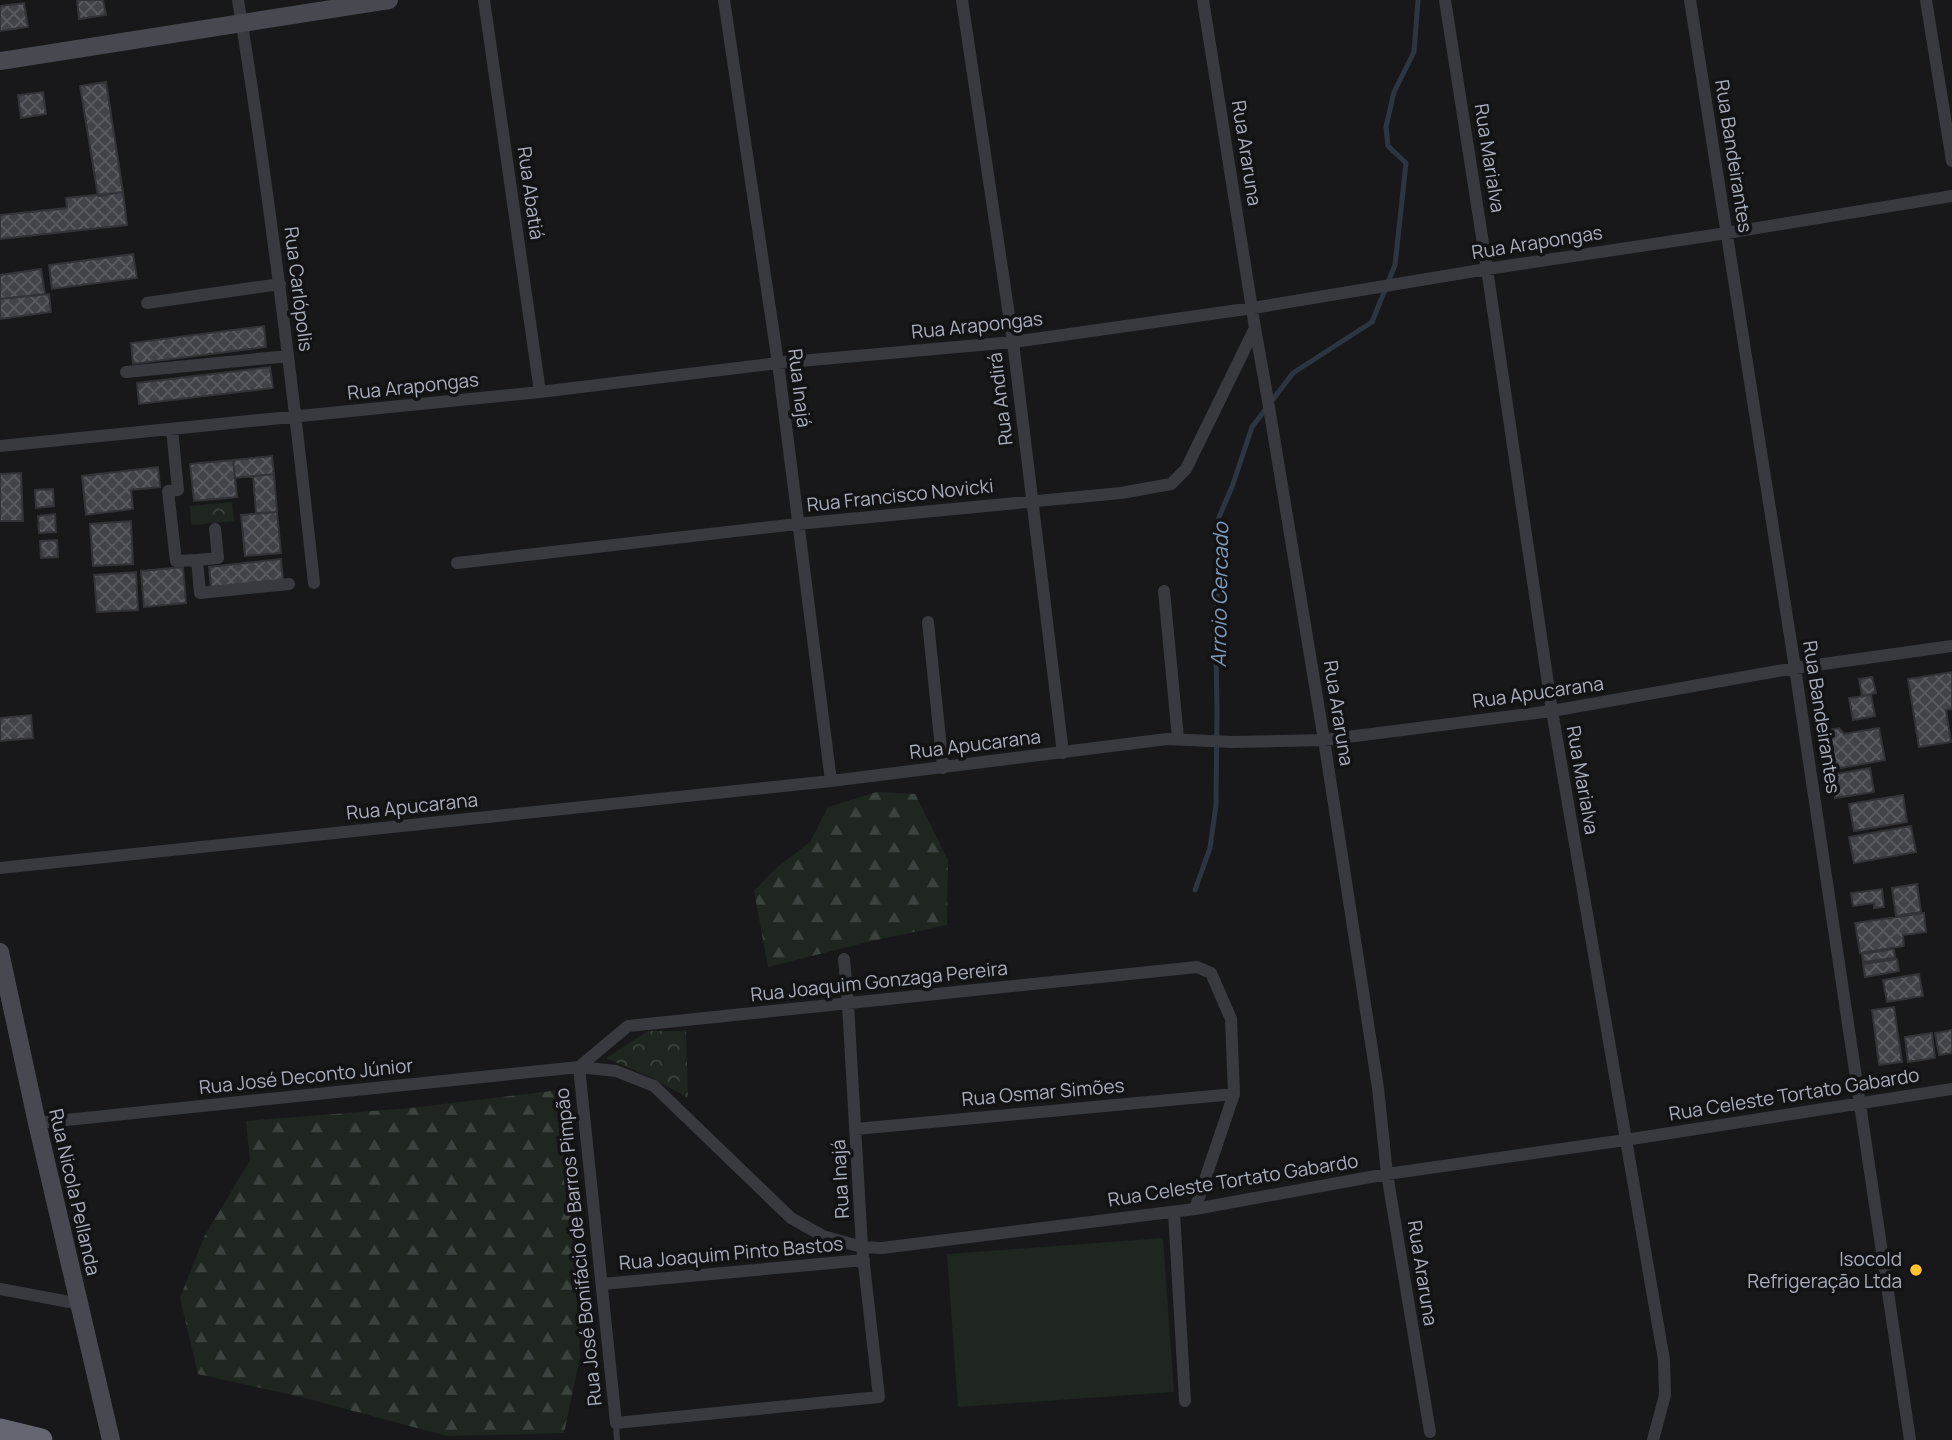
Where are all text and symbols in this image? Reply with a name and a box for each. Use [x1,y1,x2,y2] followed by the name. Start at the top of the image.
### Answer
[1709,78,1759,234] street label: Rua Bandeirantes
[1226,98,1268,208] street label: Rua Araruna
[1469,102,1511,214] street label: Rua Marialva
[512,145,550,241] street label: Rua Abatiá
[1470,219,1604,265] street label: Rua Arapongas
[278,225,320,353] street label: Rua Carlópolis
[910,305,1044,345] street label: Rua Arapongas
[782,347,818,429] street label: Rua Inajá
[981,351,1019,447] street label: Rua Andirá
[346,366,480,406] street label: Rua Arapongas
[805,472,995,518] street label: Rua Francisco Novicki
[1204,521,1234,668] water label: Arroio Cercado
[1797,639,1847,795] street label: Rua Bandeirantes
[1318,658,1360,768] street label: Rua Araruna
[1471,670,1605,714] street label: Rua Apucarana
[908,723,1042,765] street label: Rua Apucarana
[1561,724,1605,836] street label: Rua Marialva
[345,786,479,826] street label: Rua Apucarana
[749,955,1009,1007] street label: Rua Joaquim Gonzaga Pereira
[198,1052,415,1100] street label: Rua José Deconto Júnior
[1667,1061,1921,1127] street label: Rua Celeste Tortato Gabardo
[961,1072,1125,1112] street label: Rua Osmar Simões
[548,1087,608,1407] street label: Rua José Bonifácio de Barros Pimpão
[43,1106,107,1278] street label: Rua Nicola Pellanda
[825,1139,855,1219] street label: Rua Inajá
[1106,1147,1360,1213] street label: Rua Celeste Tortato Gabardo
[1402,1218,1444,1328] street label: Rua Araruna
[618,1230,844,1276] street label: Rua Joaquim Pinto Bastos
[1747,1246,1902,1294] place label: Isocold Refrigeração Ltda
[1908,1262,1924,1278] marker: Isocold Refrigeração Ltda

